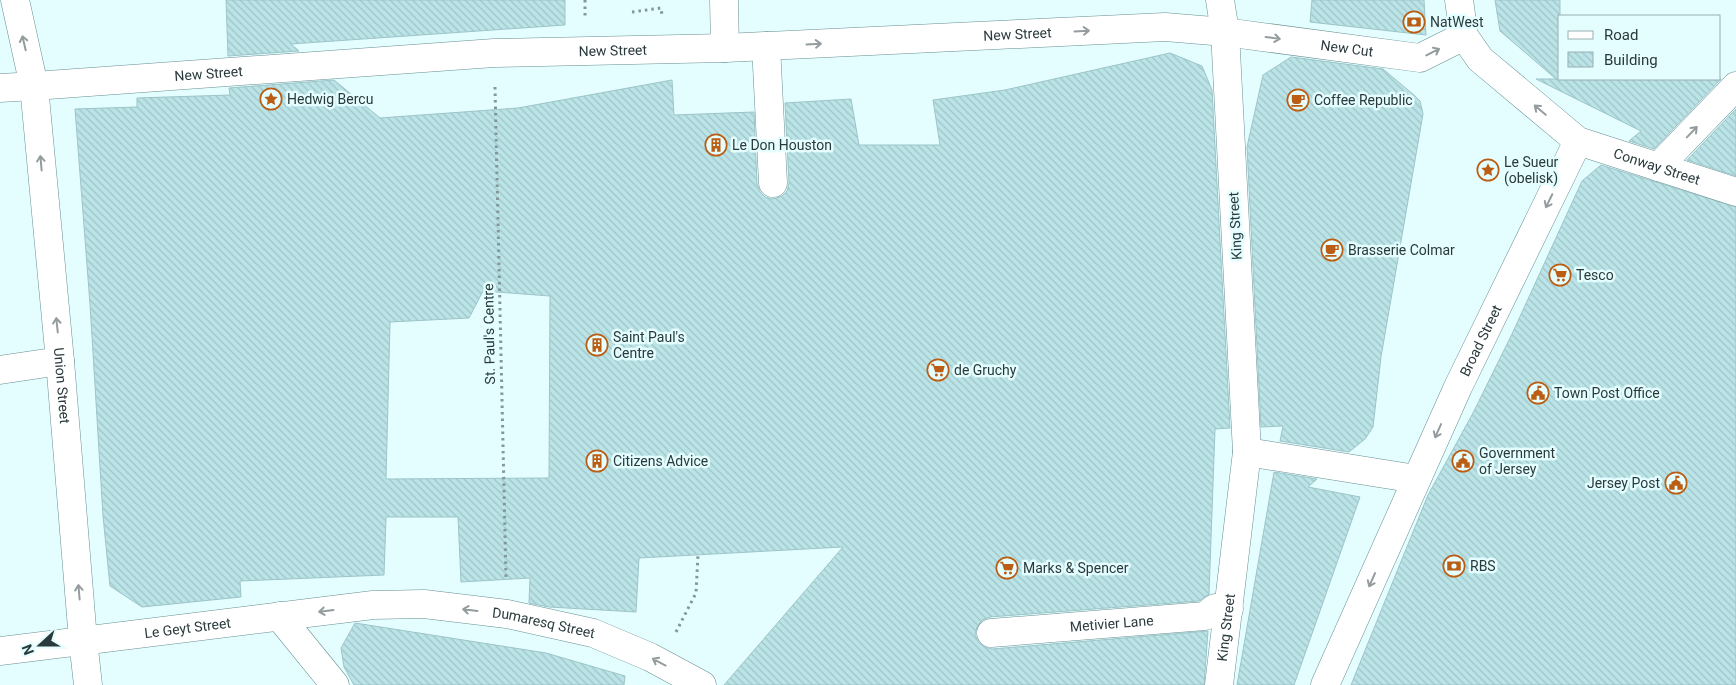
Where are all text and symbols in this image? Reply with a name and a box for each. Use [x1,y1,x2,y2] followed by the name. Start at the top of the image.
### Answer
[1402,10,1426,34] bank icon: NatWest
[1430,14,1484,30] place label: NatWest
[1558,15,1721,80] legend
[983,24,1052,44] street label: New Street
[1073,26,1089,36] one-way arrow
[1604,26,1638,44] text: Road
[1265,34,1281,44] one-way arrow
[19,35,28,51] one-way arrow
[1320,37,1375,60] street label: New Cut
[806,39,822,48] one-way arrow
[578,42,648,59] street label: New Street
[1425,47,1440,56] one-way arrow
[1604,51,1658,69] text: Building
[174,63,244,84] street label: New Street
[259,87,283,111] place icon: Hedwig Bercu
[1286,88,1310,112] cafe icon: Coffee Republic
[287,91,373,107] place label: Hedwig Bercu
[1314,92,1413,108] place label: Coffee Republic
[1534,104,1547,115] one-way arrow
[1686,125,1698,138] one-way arrow
[704,133,728,157] building icon: Le Don Houston
[732,137,832,153] place label: Le Don Houston
[1612,145,1703,188] street label: Conway Street
[1504,154,1559,187] place label: Le Sueur (obelisk)
[36,156,45,172] one-way arrow
[1476,158,1500,182] place icon: Le Sueur (obelisk)
[1225,191,1245,260] street label: King Street
[1543,193,1553,208] one-way arrow
[1320,238,1344,262] cafe icon: Brasserie Colmar
[1348,242,1455,258] place label: Brasserie Colmar
[1548,263,1572,287] supermarket icon: Tesco
[1576,267,1614,283] place label: Tesco
[480,283,498,385] street label: St. Paul's Centre
[1457,302,1505,379] street label: Broad Street
[52,317,62,333] one-way arrow
[613,329,685,361] place label: Saint Paul's Centre
[585,333,609,357] building icon: Saint Paul's Centre
[51,347,73,425] street label: Union Street
[926,358,950,382] supermarket icon: de Gruchy
[954,362,1017,378] place label: de Gruchy
[1526,381,1550,405] public building icon: Town Post Office
[1554,385,1660,401] place label: Town Post Office
[1432,423,1442,438] one-way arrow
[1479,445,1555,477] place label: Government of Jersey
[585,449,609,473] building icon: Citizens Advice
[1451,449,1475,473] public building icon: Government of Jersey
[613,453,708,469] place label: Citizens Advice
[1664,471,1688,495] public building icon: Jersey Post
[1587,475,1660,491] place label: Jersey Post
[1442,554,1466,578] bank icon: RBS
[995,556,1019,580] supermarket icon: Marks & Spencer
[1470,558,1496,574] place label: RBS
[1023,560,1129,576] place label: Marks & Spencer
[1366,572,1376,587] one-way arrow
[74,584,84,600] one-way arrow
[1214,592,1238,662] street label: King Street
[491,604,597,641] street label: Dumaresq Street
[462,605,478,615] one-way arrow
[318,606,334,616] one-way arrow
[1069,612,1154,635] street label: Metivier Lane
[143,615,232,641] street label: Le Geyt Street
[15,620,65,670] north arrow
[19,642,37,657] text: N
[652,657,667,666] one-way arrow

